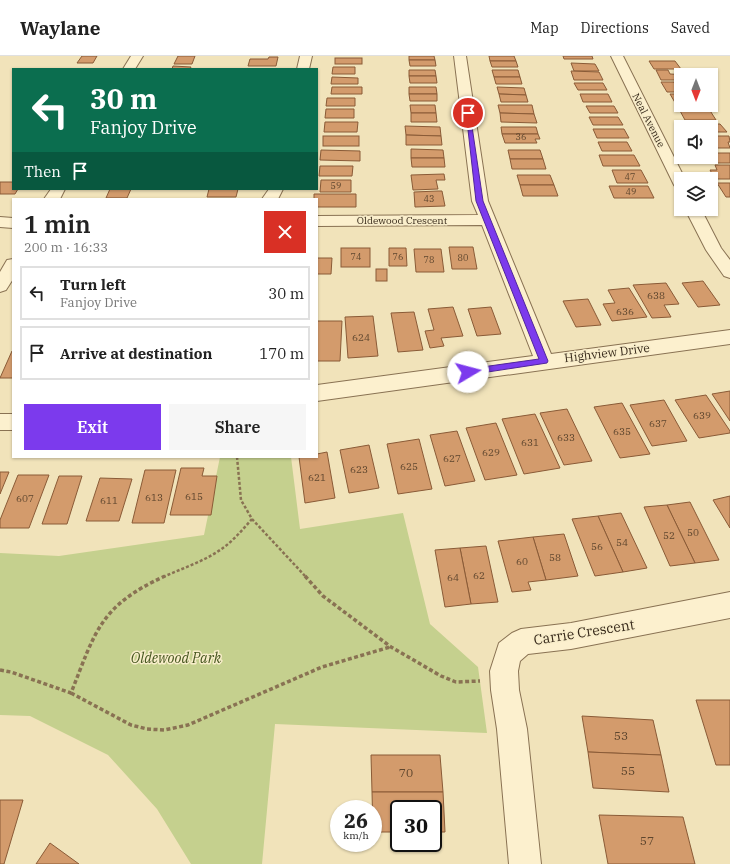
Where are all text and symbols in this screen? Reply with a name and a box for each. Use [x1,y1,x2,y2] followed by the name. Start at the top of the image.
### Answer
[20,16,101,40] text: Waylane
[530,19,559,37] text: Map
[581,19,649,37] text: Directions
[671,19,710,37] text: Saved
[674,68,718,112] north arrow
[674,68,718,216] map controls
[90,80,157,117] text: 30 m
[24,84,76,136] icon: left
[629,91,668,150] street label: Neal Avenue
[451,96,485,130] pin
[457,102,479,124] icon: arrive
[90,116,197,139] text: Fanjoy Drive
[674,120,718,164] button: sound
[516,131,526,142] house number: 36
[69,160,91,182] icon: arrive
[24,162,61,181] text: Then
[625,171,635,182] house number: 47
[674,172,718,216] button: layers
[331,180,341,191] house number: 59
[626,186,636,197] house number: 49
[424,193,434,204] house number: 43
[24,208,91,240] text: 1 min
[264,211,306,253] button: close
[357,214,448,227] street label: Oldewood Crescent
[24,239,108,256] text: 200 m · 16:33
[351,251,361,262] house number: 74
[393,251,403,262] house number: 76
[458,252,468,263] house number: 80
[424,254,434,265] house number: 78
[60,275,126,294] text: Turn left
[26,282,48,304] icon: left
[268,284,304,303] text: 30 m
[647,289,665,302] house number: 638
[60,294,137,311] text: Fanjoy Drive
[616,305,634,318] house number: 636
[352,331,370,344] house number: 624
[563,340,651,365] street label: Highview Drive
[26,342,48,364] icon: arrive
[60,344,212,363] text: Arrive at destination
[259,344,304,363] text: 170 m
[447,351,489,393] position arrow
[24,404,161,450] button: Exit
[169,404,306,450] button: Share
[693,409,711,422] house number: 639
[649,417,667,430] house number: 637
[613,425,631,438] house number: 635
[557,431,575,444] house number: 633
[521,436,539,449] house number: 631
[482,446,500,459] house number: 629
[443,452,461,465] house number: 627
[400,460,418,473] house number: 625
[350,463,368,476] house number: 623
[308,471,326,484] house number: 621
[185,490,203,503] house number: 615
[145,491,163,504] house number: 613
[16,492,34,505] house number: 607
[100,494,118,507] house number: 611
[687,526,699,539] house number: 50
[663,529,675,542] house number: 52
[616,536,628,549] house number: 54
[591,540,603,553] house number: 56
[549,551,561,564] house number: 58
[516,555,528,568] house number: 60
[473,569,485,582] house number: 62
[447,571,459,584] house number: 64
[532,615,636,649] street label: Carrie Crescent
[131,649,222,667] park label: Oldewood Park
[614,728,628,743] house number: 53
[621,763,635,778] house number: 55
[399,765,413,780] house number: 70
[390,800,442,852] speed limit sign: 30
[344,807,368,834] text: 26
[343,829,369,842] text: km/h
[640,833,654,848] house number: 57

